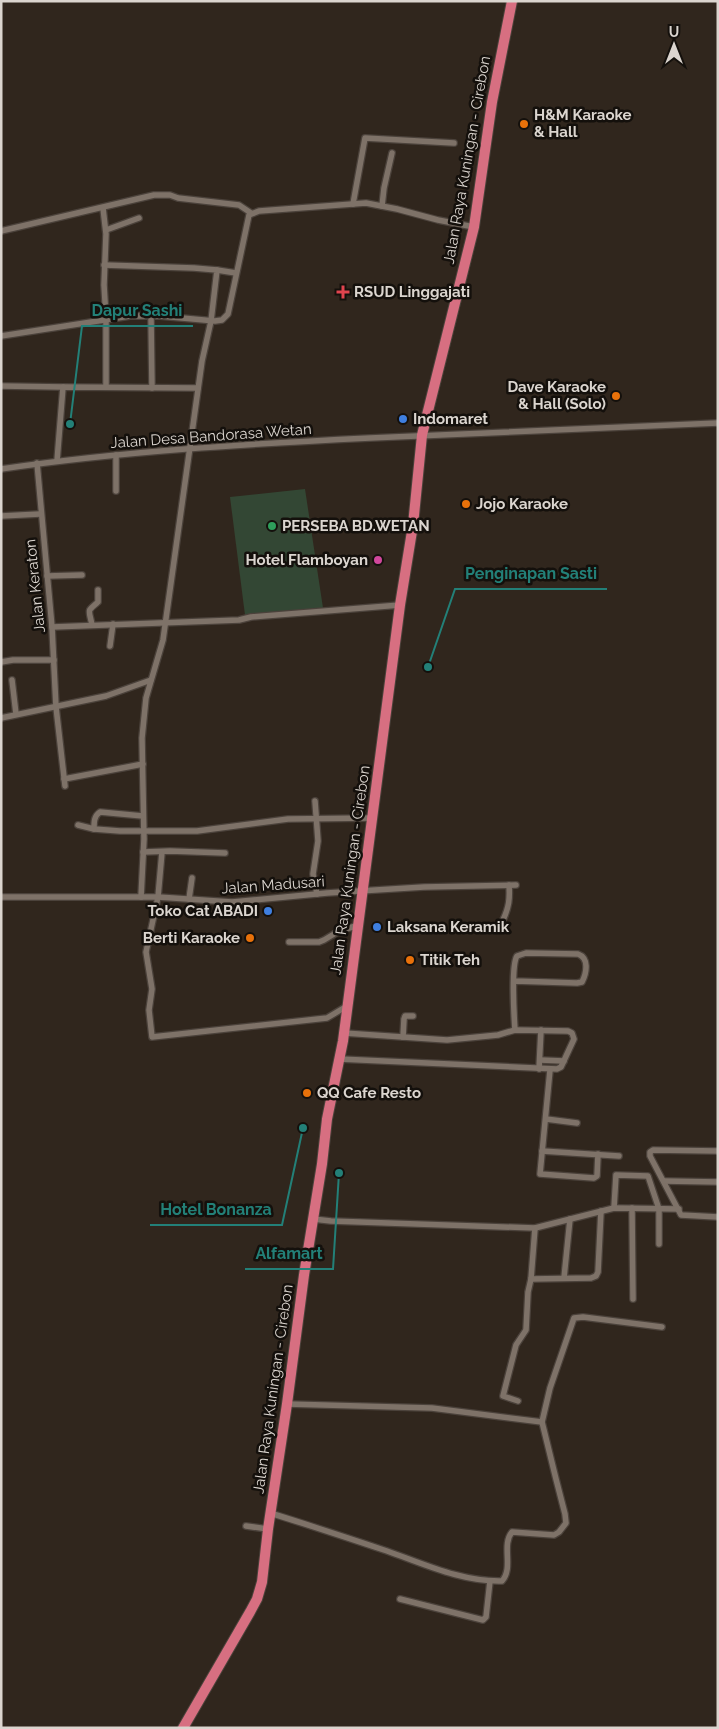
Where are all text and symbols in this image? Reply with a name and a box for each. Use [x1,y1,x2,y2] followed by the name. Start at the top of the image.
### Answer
[649,20,699,70] north arrow
[669,24,679,40] text: U
[440,54,494,266] street label: Jalan Raya Kuningan - Cirebon
[534,106,631,141] place label: H&M Karaoke & Hall
[518,118,530,130] marker: H&M Karaoke & Hall
[354,283,470,301] place label: RSUD Linggajati
[336,285,350,299] marker: RSUD Linggajati
[82,295,193,326] callout: Dapur Sashi
[92,301,182,320] text: Dapur Sashi
[507,378,606,413] place label: Dave Karaoke & Hall (Solo)
[610,390,622,402] marker: Dave Karaoke & Hall (Solo)
[413,410,488,428] place label: Indomaret
[397,413,409,425] marker: Indomaret
[110,420,312,452] street label: Jalan Desa Bandorasa Wetan
[476,495,568,513] place label: Jojo Karaoke
[460,498,472,510] marker: Jojo Karaoke
[282,517,430,535] place label: PERSEBA BD.WETAN
[266,520,278,532] marker: PERSEBA BD.WETAN
[21,538,49,634] street label: Jalan Keraton
[245,551,368,569] place label: Hotel Flamboyan
[372,554,384,566] marker: Hotel Flamboyan
[455,558,607,589] callout: Penginapan Sasti
[465,564,597,583] text: Penginapan Sasti
[326,764,374,976] street label: Jalan Raya Kuningan - Cirebon
[221,872,325,898] street label: Jalan Madusari
[148,902,258,920] place label: Toko Cat ABADI
[262,905,274,917] marker: Toko Cat ABADI
[387,918,510,936] place label: Laksana Keramik
[371,921,383,933] marker: Laksana Keramik
[143,929,240,947] place label: Berti Karaoke
[244,932,256,944] marker: Berti Karaoke
[420,951,480,969] place label: Titik Teh
[404,954,416,966] marker: Titik Teh
[317,1084,421,1102] place label: QQ Cafe Resto
[301,1087,313,1099] marker: QQ Cafe Resto
[150,1194,282,1225] callout: Hotel Bonanza
[160,1200,272,1219] text: Hotel Bonanza
[245,1238,333,1269] callout: Alfamart
[255,1244,323,1263] text: Alfamart
[249,1283,297,1495] street label: Jalan Raya Kuningan - Cirebon

